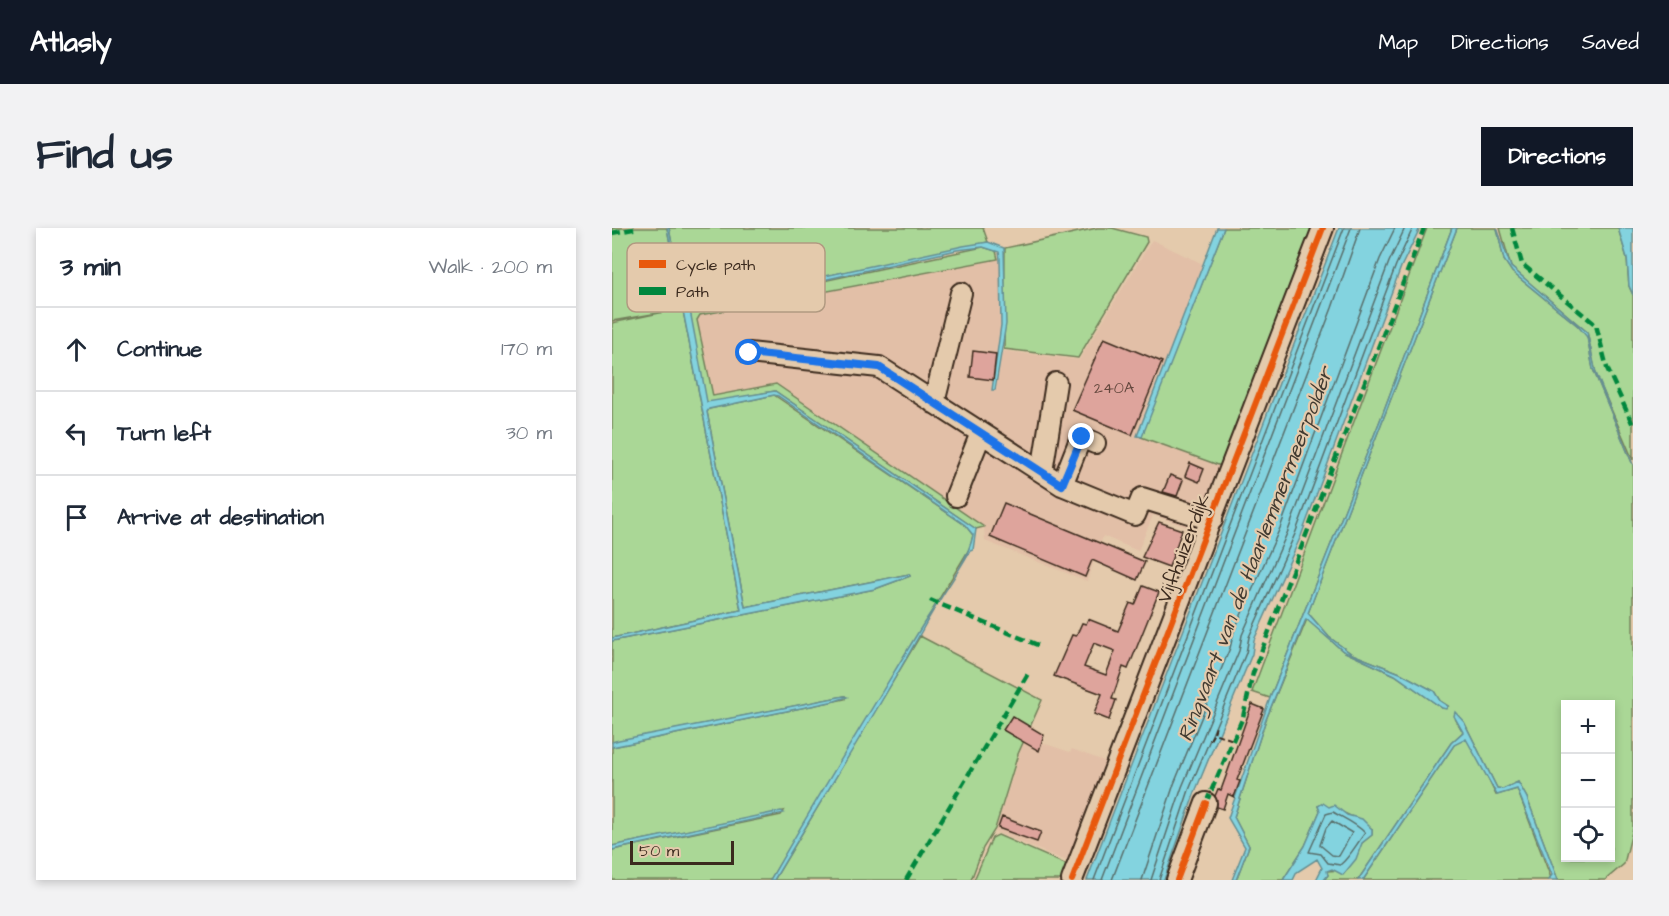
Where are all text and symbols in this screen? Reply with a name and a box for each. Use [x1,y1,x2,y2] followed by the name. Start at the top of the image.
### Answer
[30,23,112,62] text: Atlasly
[1378,28,1418,57] text: Map
[1451,28,1549,57] text: Directions
[1582,28,1639,57] text: Saved
[36,127,173,185] text: Find us
[1481,127,1633,186] button: Directions
[627,243,825,312] legend
[60,249,121,285] text: 3 min
[429,253,552,281] text: Walk · 200 m
[676,254,755,277] text: Cycle path
[676,281,709,303] text: Path
[60,333,93,366] icon: ahead
[117,334,202,365] text: Continue
[501,335,552,363] text: 170 m
[735,339,761,365] route start
[1171,361,1342,746] water label: Ringvaart van de Haarlemmermeerpolder
[1094,377,1134,399] house number: 240A
[60,417,93,450] icon: left
[117,418,211,449] text: Turn left
[506,419,552,447] text: 30 m
[1068,423,1094,449] route end
[1150,490,1218,607] street label: Vijfhuizerdijk
[60,501,93,534] icon: arrive
[117,502,324,533] text: Arrive at destination
[1561,700,1615,862] map controls
[1561,700,1615,754] button: +
[1561,754,1615,808] button: −
[1561,808,1615,862] button: locate
[630,838,734,866] scale bar
[639,840,679,862] text: 50 m

